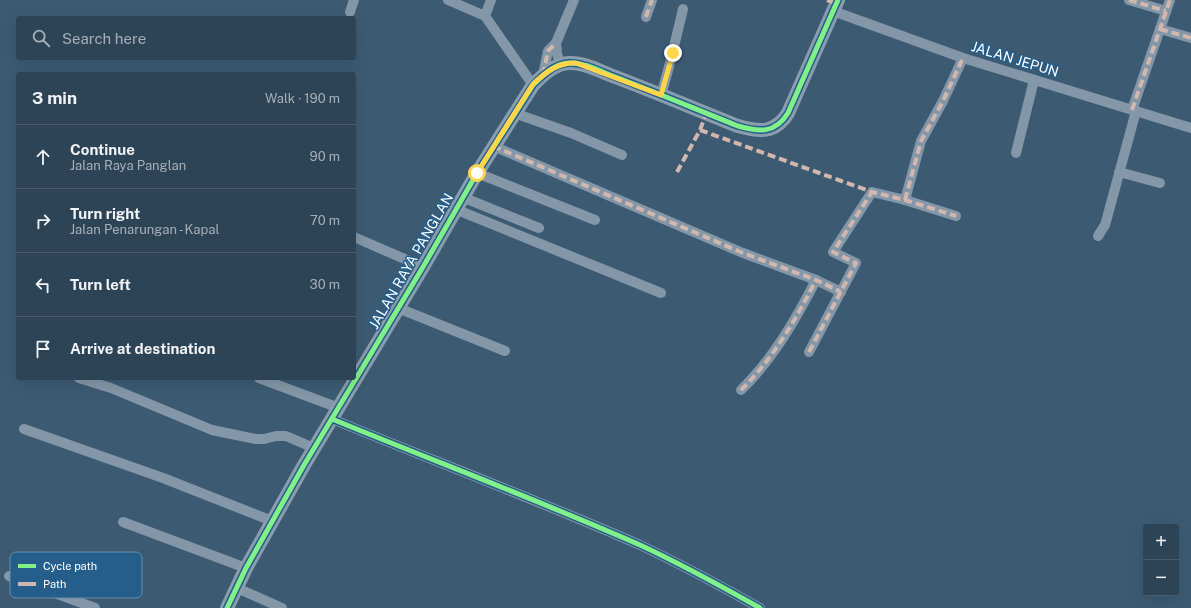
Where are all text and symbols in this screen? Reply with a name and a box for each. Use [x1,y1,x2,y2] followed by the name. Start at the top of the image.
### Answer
[16,16,356,60] search box
[30,27,52,49] icon: search
[62,30,146,47] text: Search here
[969,38,1061,80] street label: JALAN JEPUN
[664,44,682,62] route end
[32,88,77,108] text: 3 min
[265,91,340,106] text: Walk · 190 m
[70,141,135,158] text: Continue
[32,146,54,168] icon: ahead
[310,149,340,164] text: 90 m
[70,158,186,173] text: Jalan Raya Panglan
[468,164,486,182] route start
[366,190,456,332] street label: JALAN RAYA PANGLAN
[70,205,140,222] text: Turn right
[32,210,54,232] icon: right
[310,213,340,228] text: 70 m
[70,222,219,237] text: Jalan Penarungan - Kapal
[32,274,54,296] icon: left
[70,276,131,293] text: Turn left
[310,277,340,292] text: 30 m
[32,338,54,360] icon: arrive
[70,340,215,357] text: Arrive at destination
[1143,524,1179,596] map controls
[1143,524,1179,560] button: +
[10,552,142,598] legend
[43,560,97,572] text: Cycle path
[1143,560,1179,596] button: −
[43,578,66,590] text: Path

